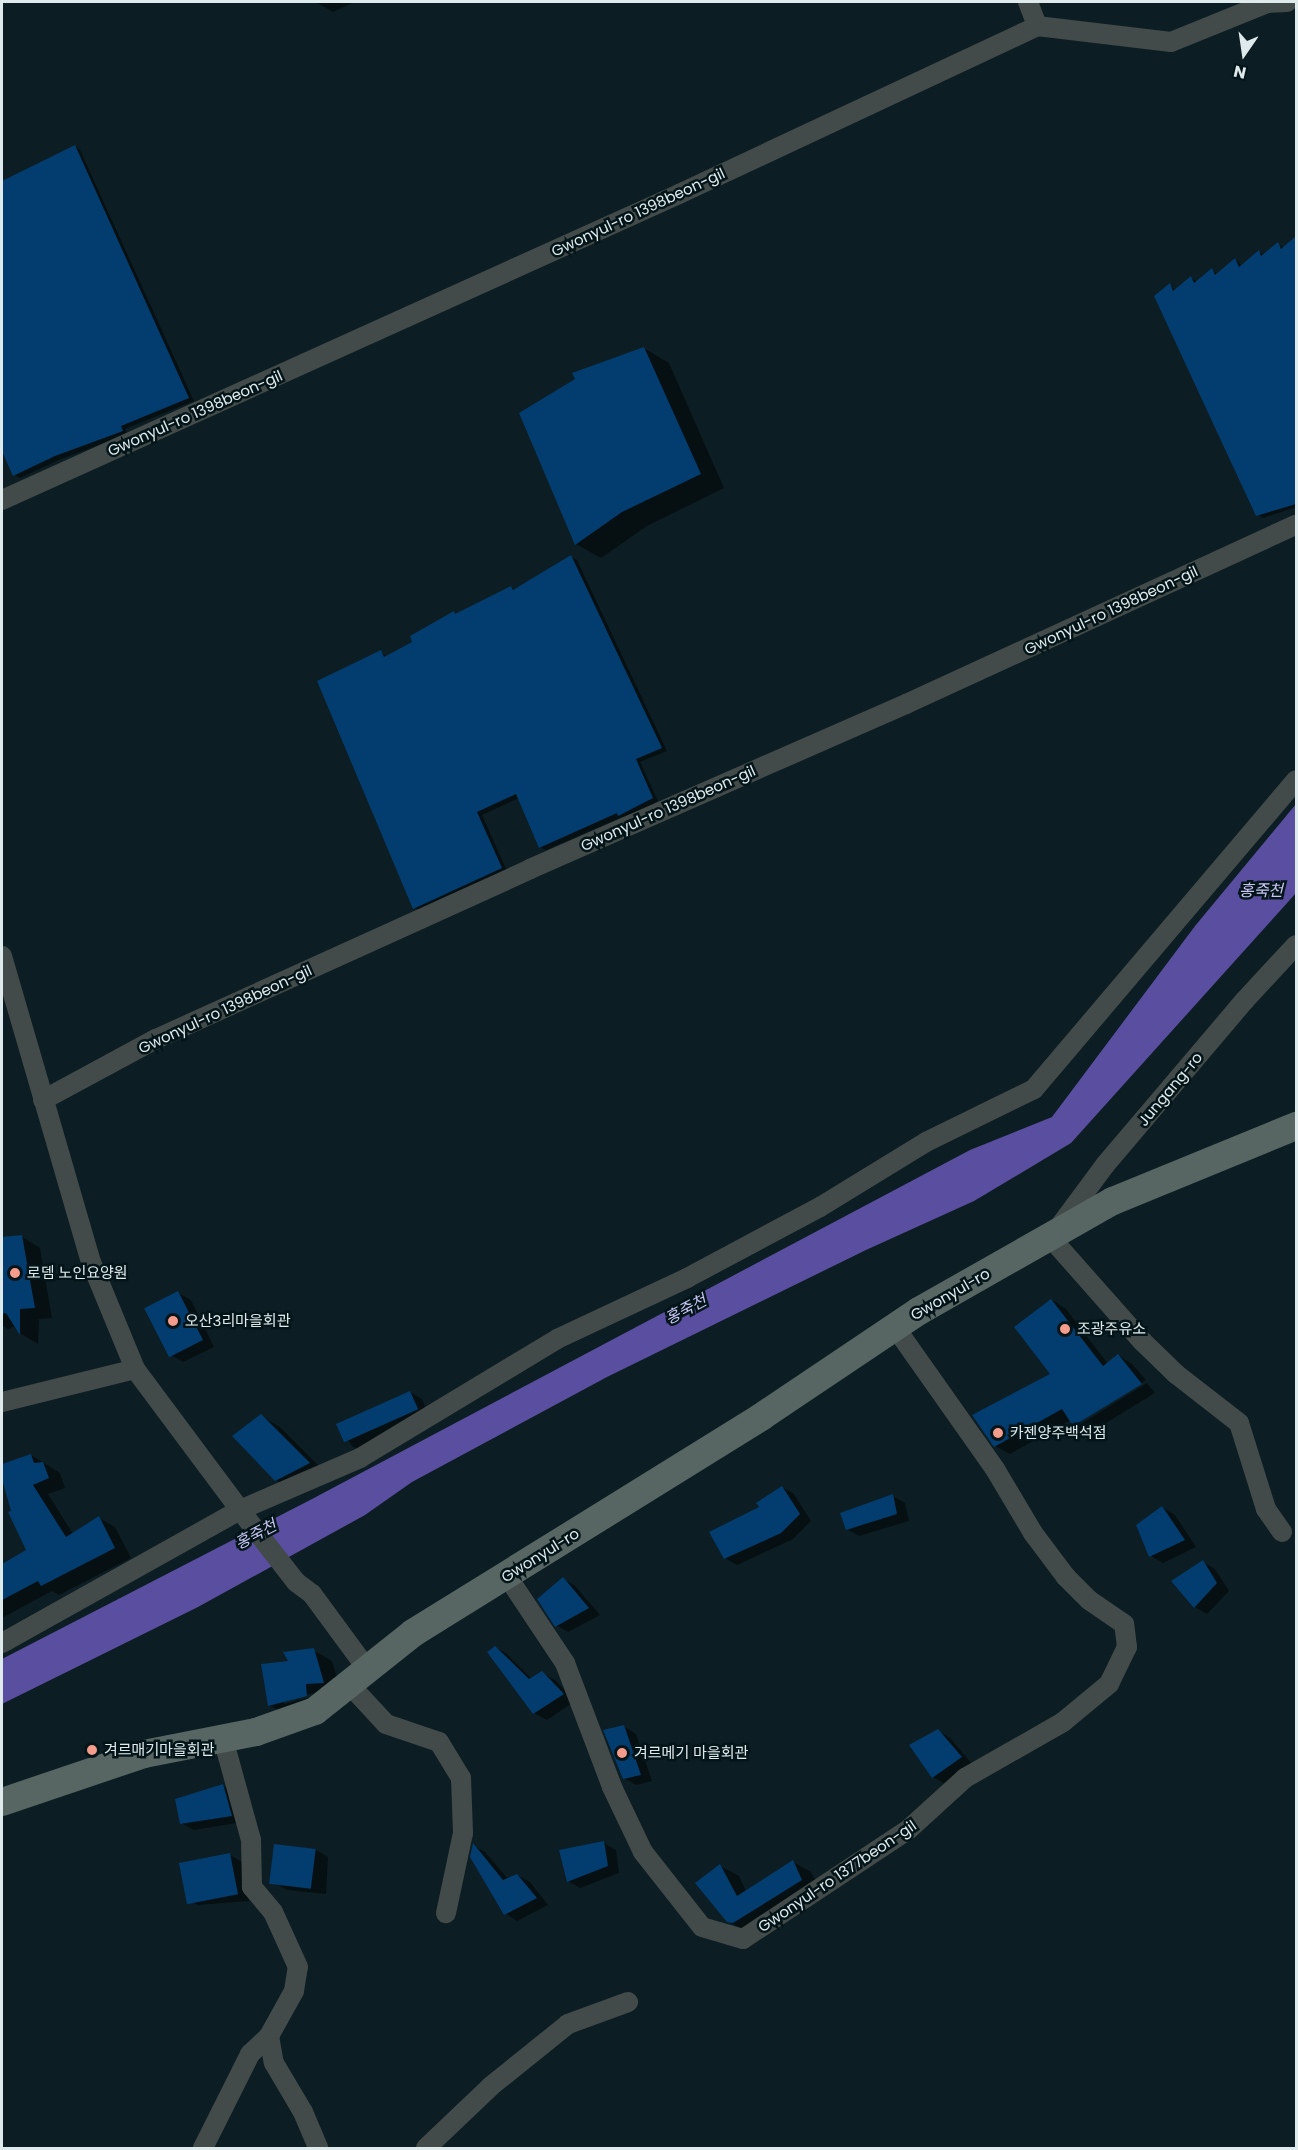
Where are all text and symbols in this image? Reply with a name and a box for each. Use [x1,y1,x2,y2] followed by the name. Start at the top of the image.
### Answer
[1214,24,1274,84] north arrow
[1231,59,1248,85] text: N
[548,164,728,260] street label: Gwonyul-ro 1398beon-gil
[105,366,285,460] street label: Gwonyul-ro 1398beon-gil
[1021,562,1201,658] street label: Gwonyul-ro 1398beon-gil
[578,761,758,855] street label: Gwonyul-ro 1398beon-gil
[1239,881,1283,901] water label: 홍죽천
[135,961,315,1057] street label: Gwonyul-ro 1398beon-gil
[1134,1049,1206,1129] street label: Jungang-ro
[27,1264,128,1282] place label: 로뎀 노인요양원
[907,1264,993,1324] street label: Gwonyul-ro
[8,1266,22,1280] marker: 로뎀 노인요양원
[662,1291,710,1329] water label: 홍죽천
[185,1312,290,1330] place label: 오산3리마을회관
[166,1314,180,1328] marker: 오산3리마을회관
[1077,1320,1146,1338] place label: 조광주유소
[1058,1322,1072,1336] marker: 조광주유소
[1010,1424,1107,1442] place label: 카젠양주백석점
[991,1426,1005,1440] marker: 카젠양주백석점
[232,1516,280,1554] water label: 홍죽천
[498,1524,582,1586] street label: Gwonyul-ro
[104,1741,214,1759] place label: 겨르매기마을회관
[85,1743,99,1757] marker: 겨르매기마을회관
[634,1744,748,1762] place label: 겨르메기 마을회관
[615,1746,629,1760] marker: 겨르메기 마을회관
[755,1816,919,1936] street label: Gwonyul-ro 1377beon-gil

